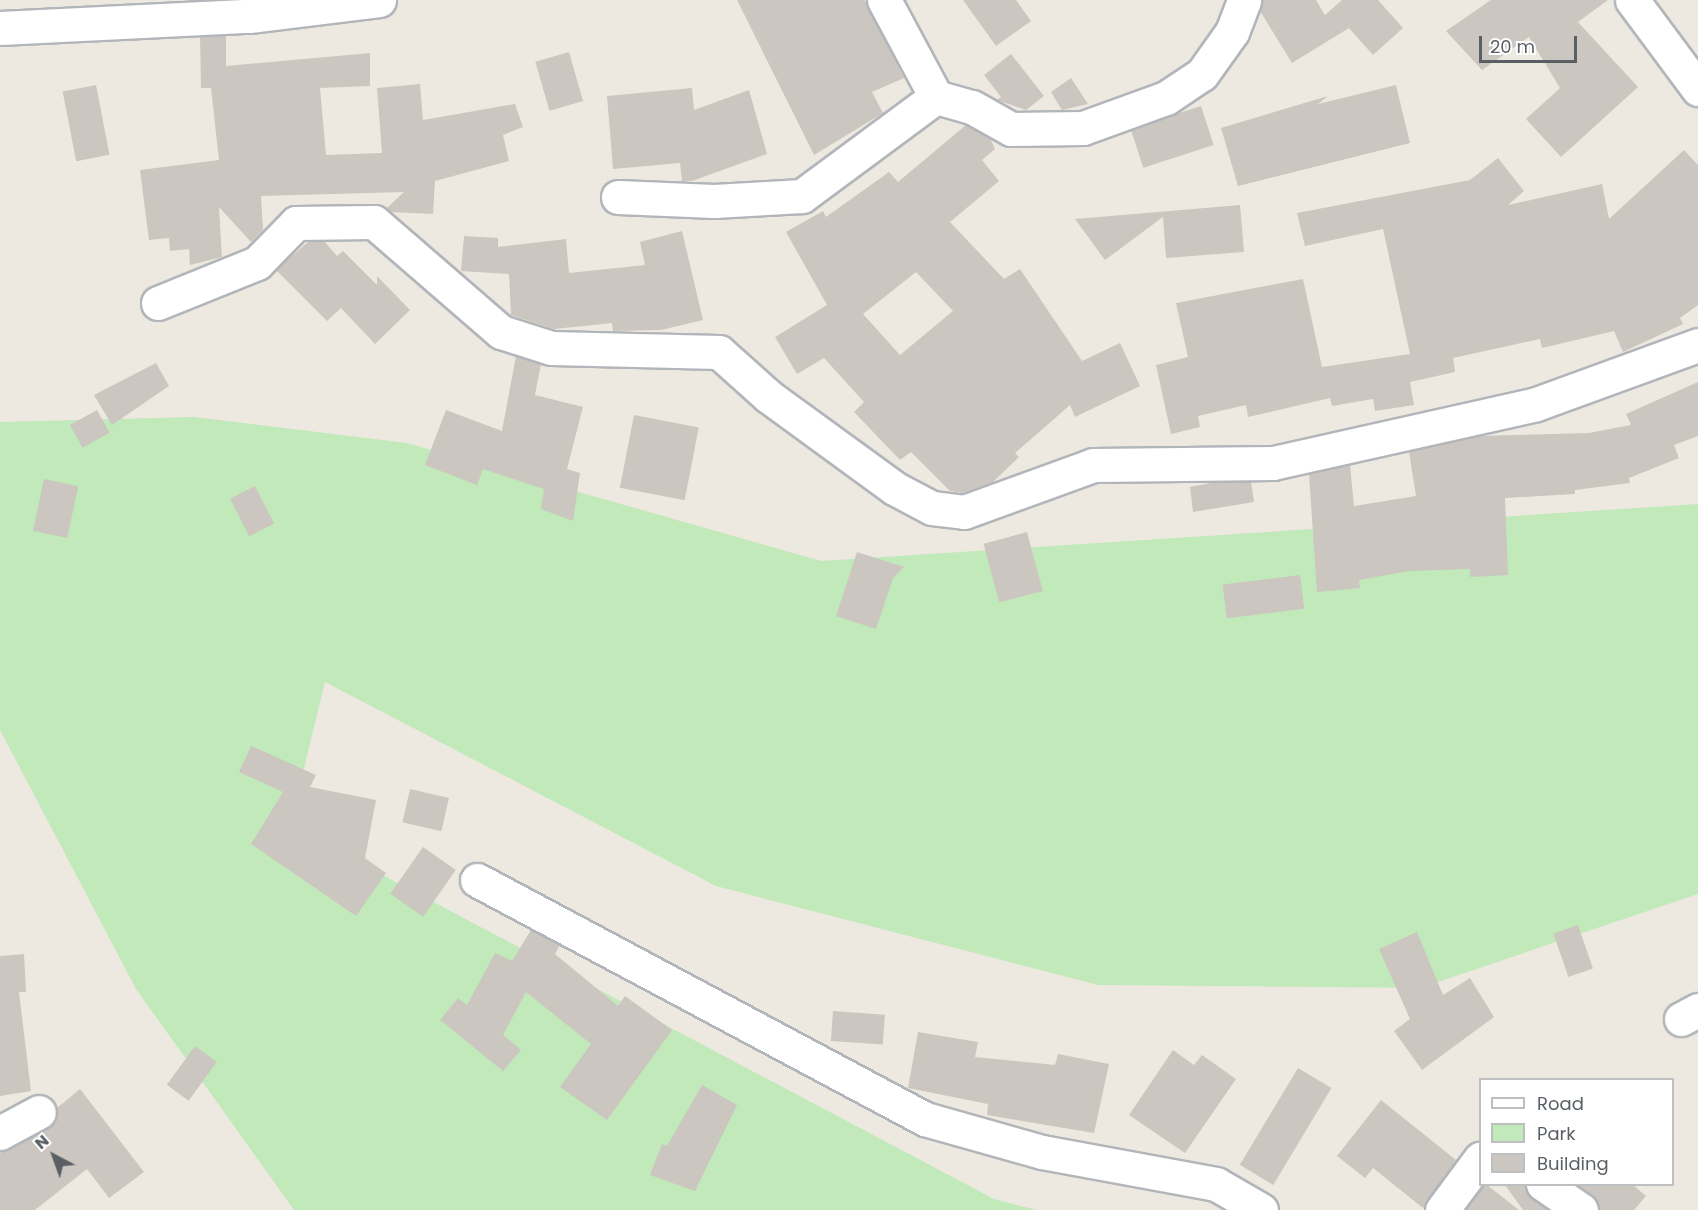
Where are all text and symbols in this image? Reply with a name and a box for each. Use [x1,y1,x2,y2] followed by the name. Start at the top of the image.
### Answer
[1482,24,1580,62] scale bar
[1490,34,1535,59] text: 20 m
[1479,1078,1674,1186] legend
[1537,1091,1584,1116] text: Road
[1537,1121,1576,1146] text: Park
[24,1126,84,1186] north arrow
[30,1129,54,1155] text: N
[1537,1151,1609,1176] text: Building

